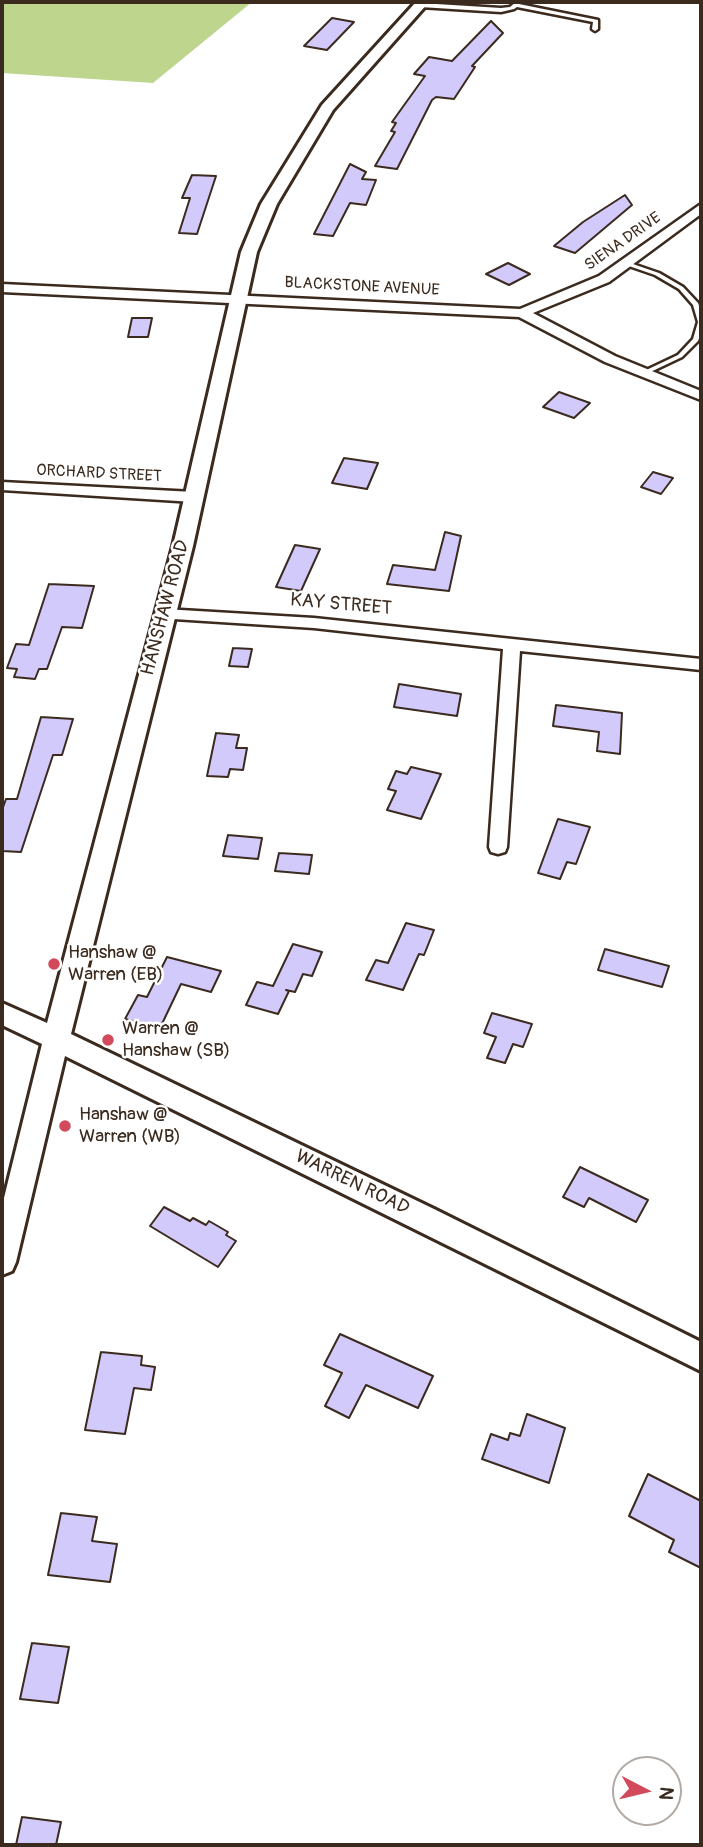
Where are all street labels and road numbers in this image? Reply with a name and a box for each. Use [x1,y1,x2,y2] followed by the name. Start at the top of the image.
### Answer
[581,209,665,275] street label: SIENA DRIVE
[284,273,440,301] street label: BLACKSTONE AVENUE
[36,461,162,487] street label: ORCHARD STREET
[137,538,195,678] street label: HANSHAW ROAD
[289,589,393,621] street label: KAY STREET
[291,1146,413,1220] street label: WARREN ROAD

